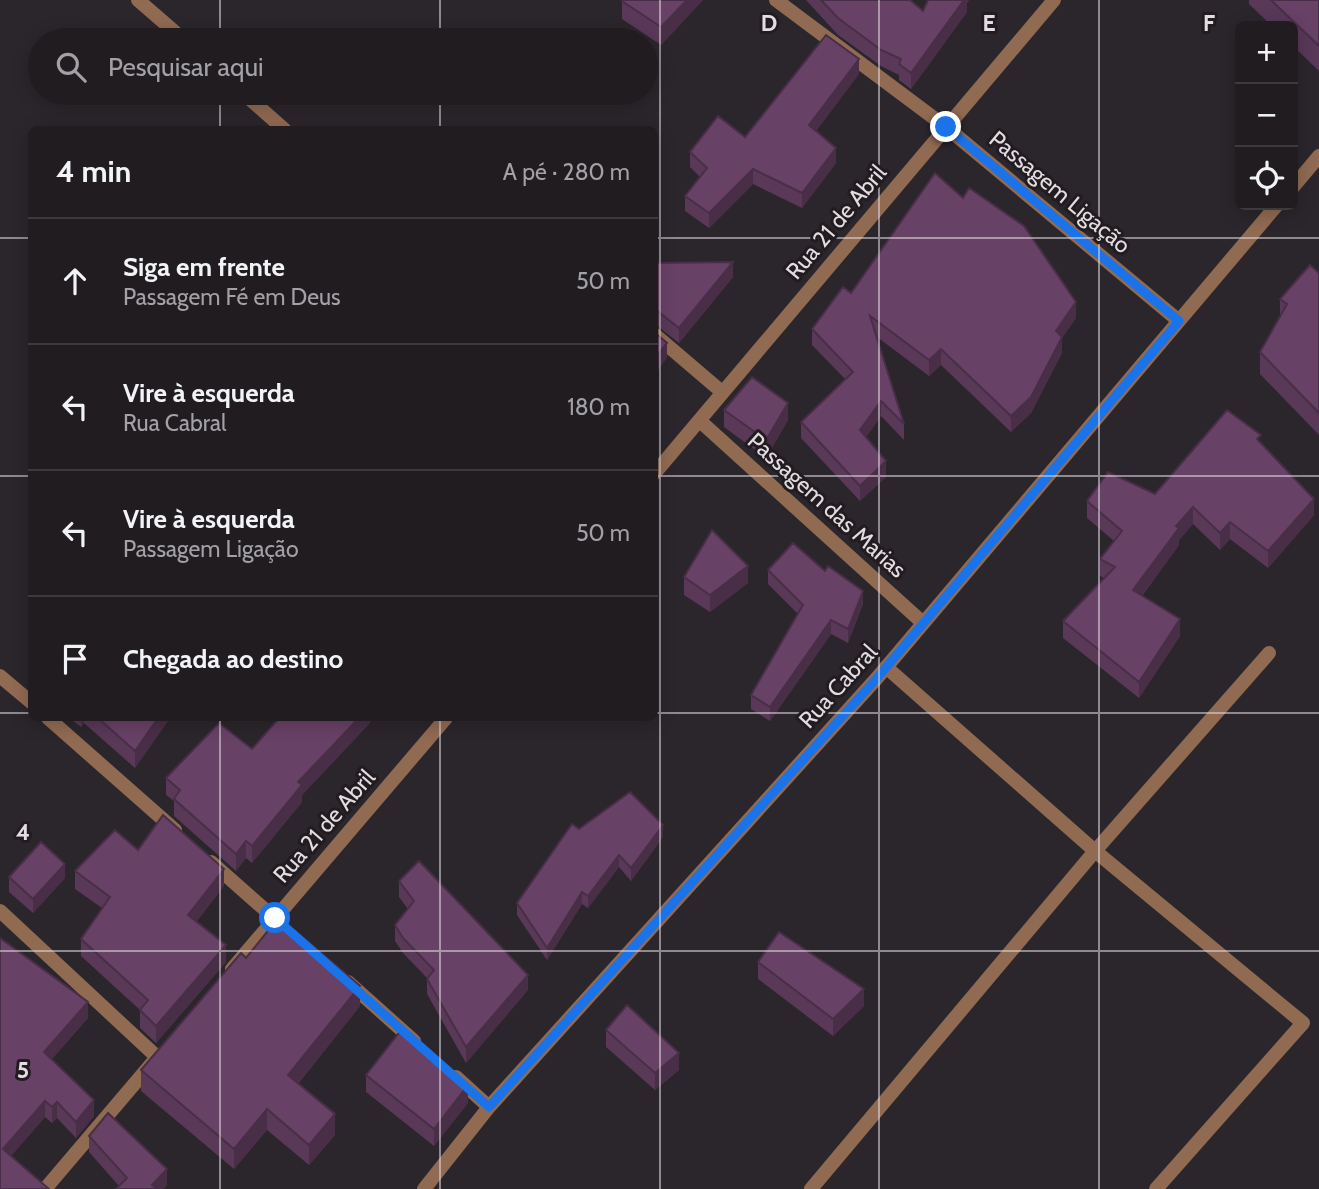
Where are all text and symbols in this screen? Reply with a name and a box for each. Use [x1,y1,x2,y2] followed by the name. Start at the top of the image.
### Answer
[761,9,777,37] text: D
[982,9,996,37] text: E
[1203,9,1215,37] text: F
[1235,21,1298,210] map controls
[1235,21,1298,84] button: +
[28,28,658,105] search box
[52,48,90,86] icon: search
[108,51,264,83] text: Pesquisar aqui
[1235,84,1298,147] button: −
[930,111,961,142] route end
[984,125,1136,259] street label: Passagem Ligação
[1235,147,1298,210] button: locate
[56,153,131,190] text: 4 min
[503,158,630,186] text: A pé · 280 m
[780,159,892,285] street label: Rua 21 de Abril
[123,251,285,283] text: Siga em frente
[56,262,94,300] icon: ahead
[576,267,630,295] text: 50 m
[123,283,341,311] text: Passagem Fé em Deus
[123,377,295,409] text: Vire à esquerda
[56,388,94,426] icon: left
[567,393,630,421] text: 180 m
[123,409,226,437] text: Rua Cabral
[742,427,912,583] street label: Passagem das Marias
[123,503,295,535] text: Vire à esquerda
[56,514,94,552] icon: left
[576,519,630,547] text: 50 m
[123,535,299,563] text: Passagem Ligação
[793,638,883,734] street label: Rua Cabral
[56,640,94,678] icon: arrive
[123,643,343,675] text: Chegada ao destino
[267,763,381,888] street label: Rua 21 de Abril
[16,818,30,846] text: 4
[259,902,290,933] route start
[17,1056,29,1084] text: 5

